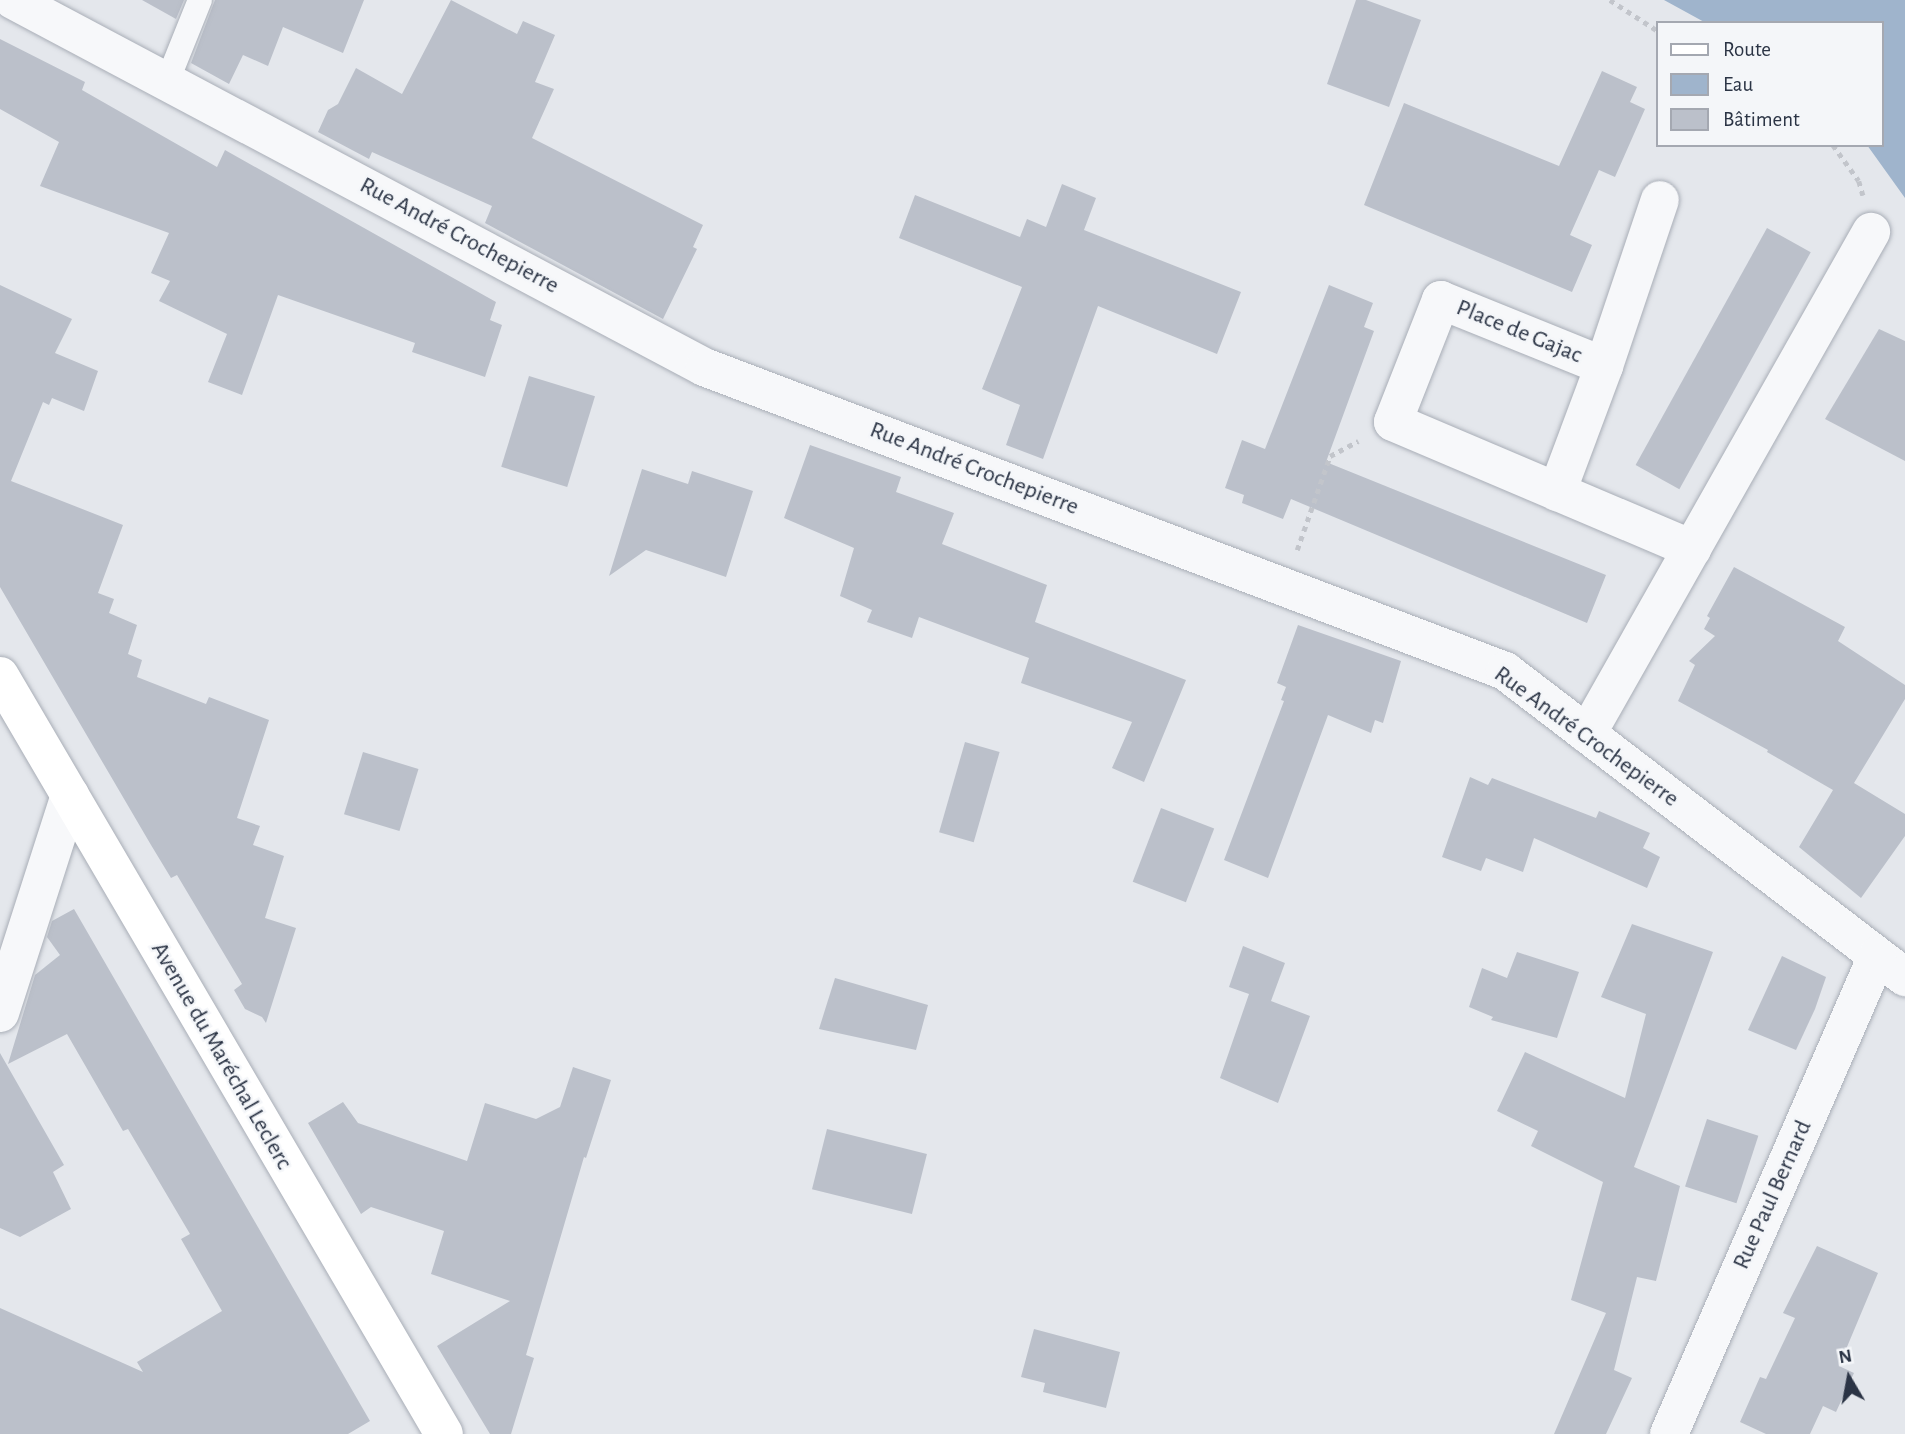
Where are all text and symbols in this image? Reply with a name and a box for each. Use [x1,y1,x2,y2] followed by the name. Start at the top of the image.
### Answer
[1657,21,1884,147] legend
[1723,39,1771,60] text: Route
[1723,74,1753,95] text: Eau
[1723,109,1800,130] text: Bâtiment
[355,171,563,301] street label: Rue André Crochepierre
[1452,294,1586,370] street label: Place de Gajac
[866,416,1082,522] street label: Rue André Crochepierre
[1488,660,1684,814] street label: Rue André Crochepierre
[144,937,298,1175] street label: Avenue du Maréchal Leclerc
[1727,1116,1819,1274] street label: Rue Paul Bernard
[1814,1343,1884,1413] north arrow
[1837,1346,1853,1367] text: N

